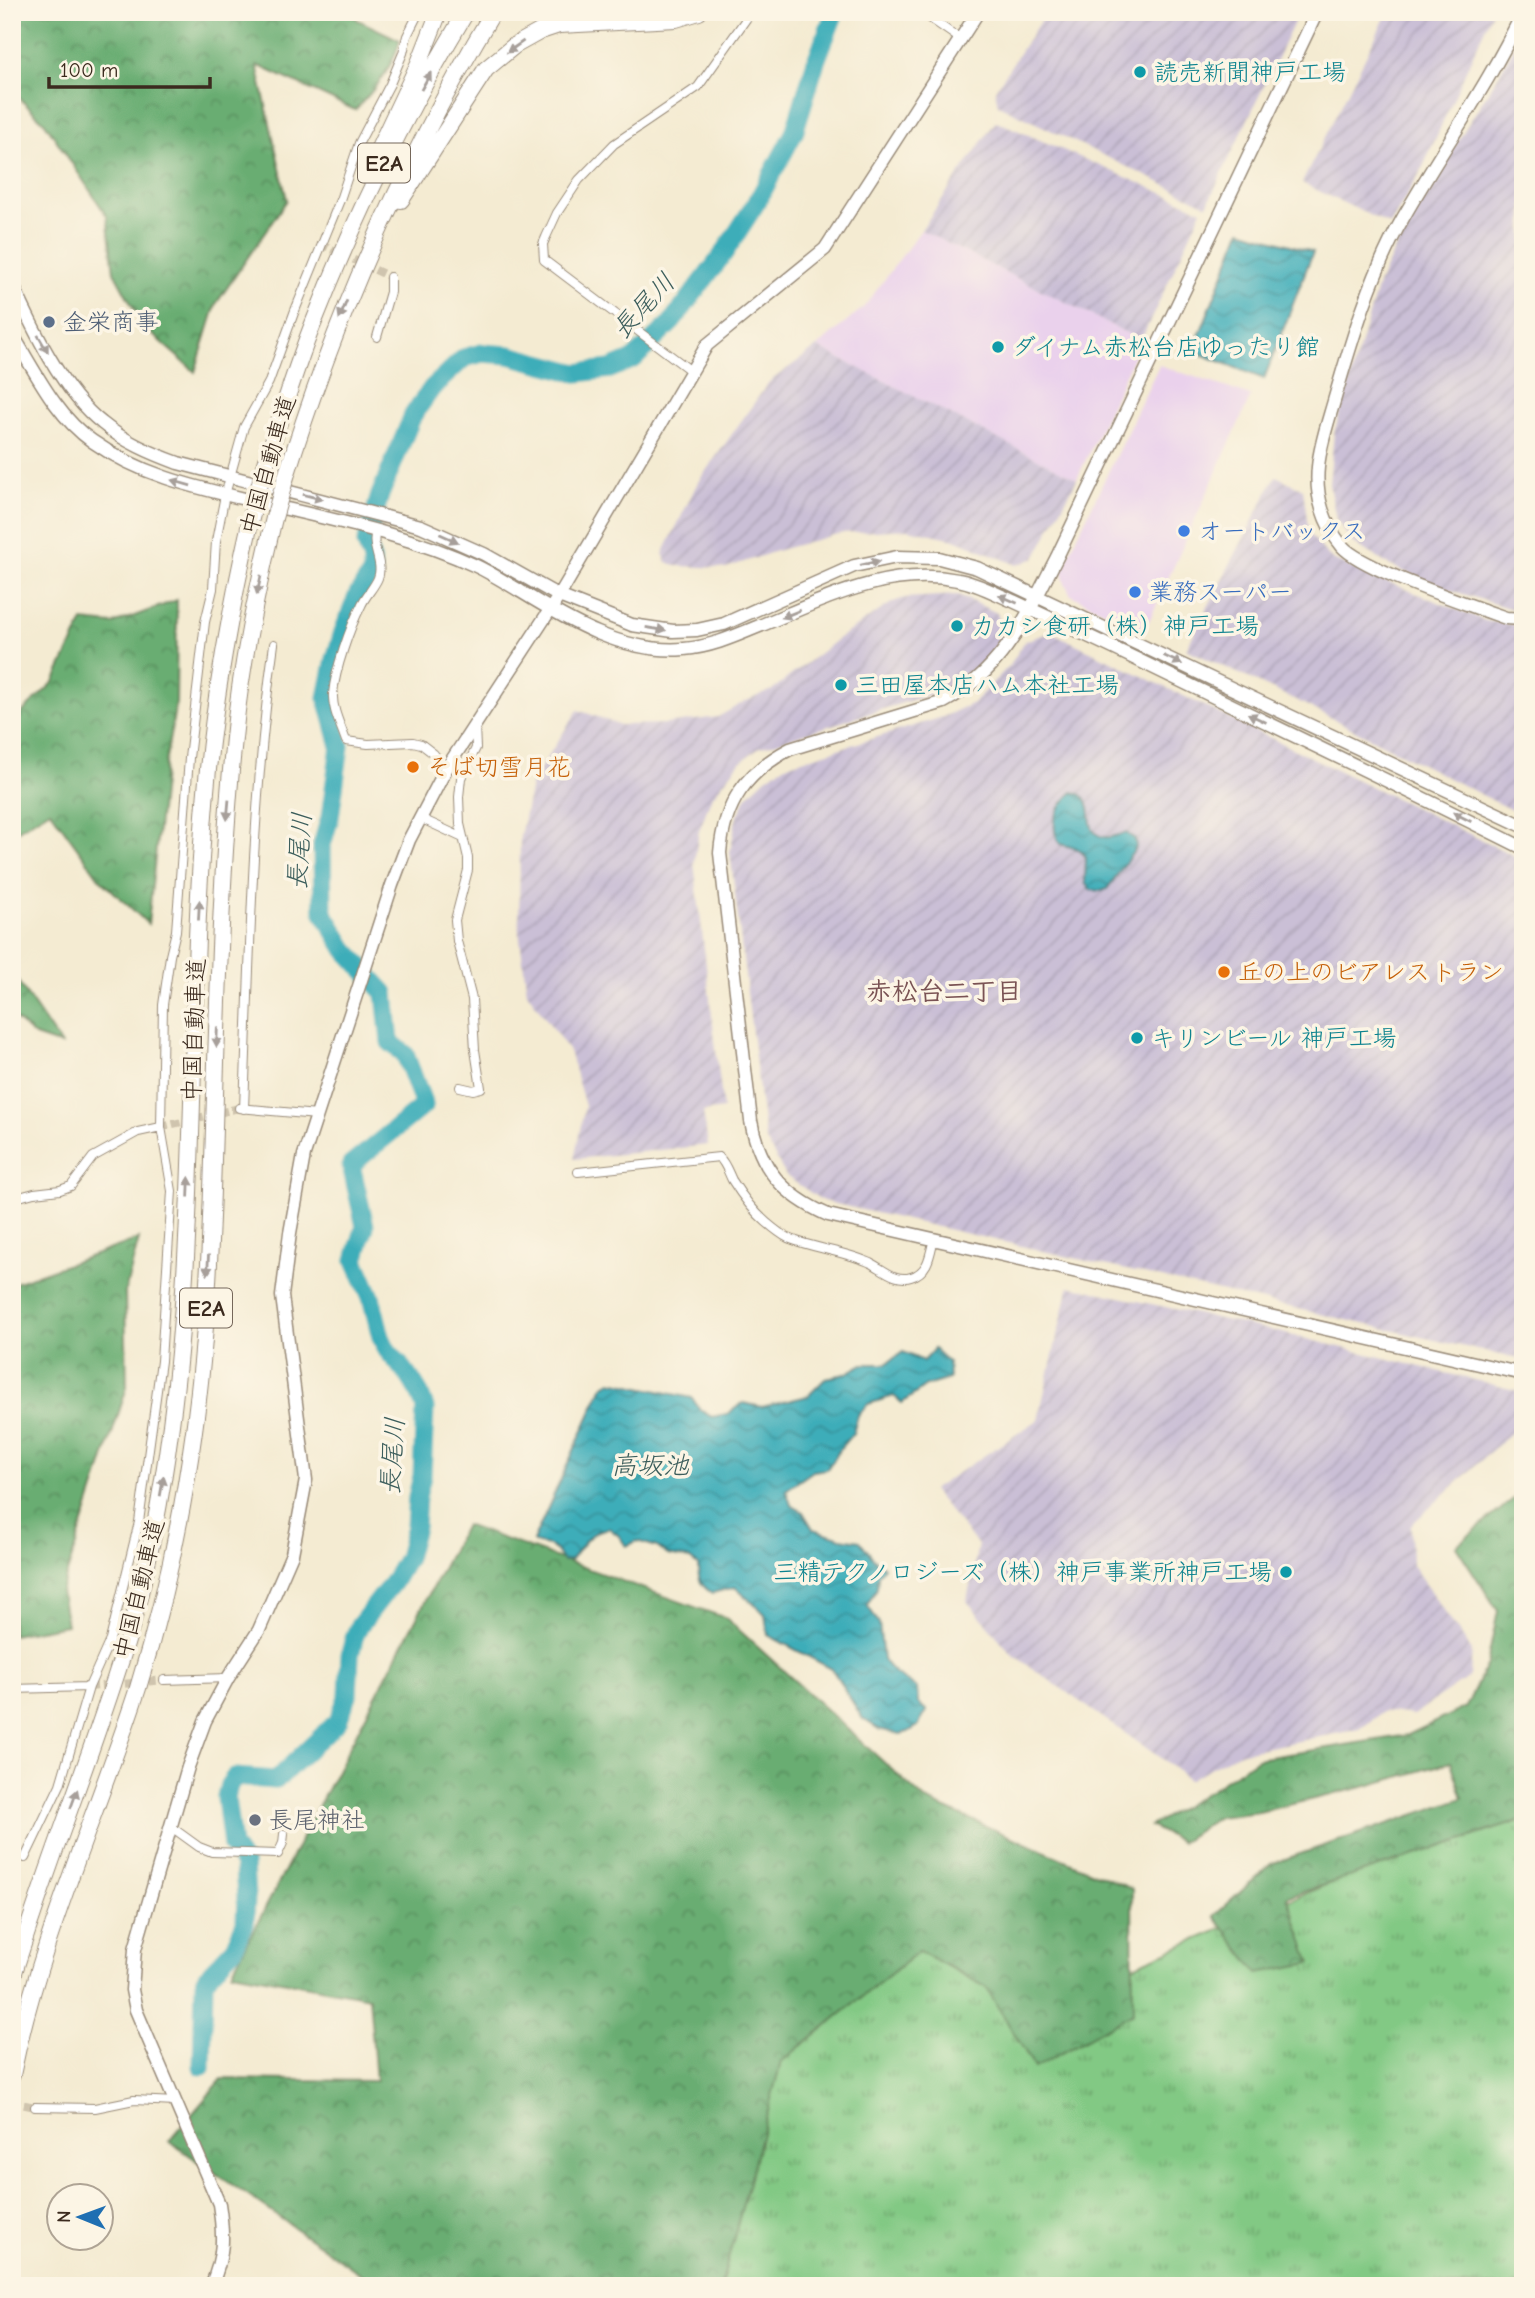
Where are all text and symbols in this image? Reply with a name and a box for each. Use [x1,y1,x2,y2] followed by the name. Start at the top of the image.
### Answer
[505,40,524,53] one-way arrow
[49,46,210,90] scale bar
[60,58,118,82] text: 100 m
[1154,58,1346,86] place label: 読売新聞神戸工場
[1132,64,1148,80] marker: 読売新聞神戸工場
[420,72,432,91] one-way arrow
[358,144,410,182] road number: E2A
[606,267,682,345] water label: 長尾川
[338,300,349,321] one-way arrow
[63,308,159,336] place label: 金栄商事
[41,314,57,330] marker: 金栄商事
[1012,333,1320,361] place label: ダイナム赤松台店ゆったり館
[37,334,49,353] one-way arrow
[990,339,1006,355] marker: ダイナム赤松台店ゆったり館
[235,392,301,538] street label: 中国自動車道
[169,477,191,488] one-way arrow
[302,492,324,503] one-way arrow
[1198,517,1366,545] place label: オートバックス
[1176,523,1192,539] marker: オートバックス
[438,533,459,544] one-way arrow
[859,557,881,568] one-way arrow
[253,574,264,596] one-way arrow
[1149,578,1292,606] place label: 業務スーパー
[1127,584,1143,600] marker: 業務スーパー
[997,593,1018,604] one-way arrow
[780,608,801,619] one-way arrow
[971,612,1259,640] place label: カカシ食研（株）神戸工場
[949,618,965,634] marker: カカシ食研（株）神戸工場
[645,624,667,635] one-way arrow
[1163,654,1183,666] one-way arrow
[855,671,1119,699] place label: 三田屋本店ハム本社工場
[833,677,849,693] marker: 三田屋本店ハム本社工場
[1247,712,1267,724] one-way arrow
[427,753,571,781] place label: そば切雪月花
[405,759,421,775] marker: そば切雪月花
[222,799,233,821] one-way arrow
[282,811,318,891] water label: 長尾川
[1452,812,1472,823] one-way arrow
[194,899,205,921] one-way arrow
[177,958,211,1102] street label: 中国自動車道
[1238,958,1504,986] place label: 丘の上のビアレストラン
[1216,964,1232,980] marker: 丘の上のビアレストラン
[866,977,1022,1007] district label: 赤松台二丁目
[1151,1024,1396,1052] place label: キリンビール 神戸工場
[211,1027,223,1049] one-way arrow
[1129,1030,1145,1046] marker: キリンビール 神戸工場
[184,1175,195,1197] one-way arrow
[203,1254,214,1276] one-way arrow
[180,1288,232,1328] road number: E2A
[375,1416,411,1496] water label: 長尾川
[611,1451,690,1481] water label: 高坂池
[157,1475,168,1497] one-way arrow
[108,1516,170,1662] street label: 中国自動車道
[773,1558,1272,1586] place label: 三精テクノロジーズ（株）神戸事業所神戸工場
[1278,1564,1294,1580] marker: 三精テクノロジーズ（株）神戸事業所神戸工場
[69,1788,80,1809] one-way arrow
[269,1806,365,1834] place label: 長尾神社
[247,1812,263,1828] marker: 長尾神社
[46,2182,116,2252] north arrow
[53,2210,75,2223] text: N

